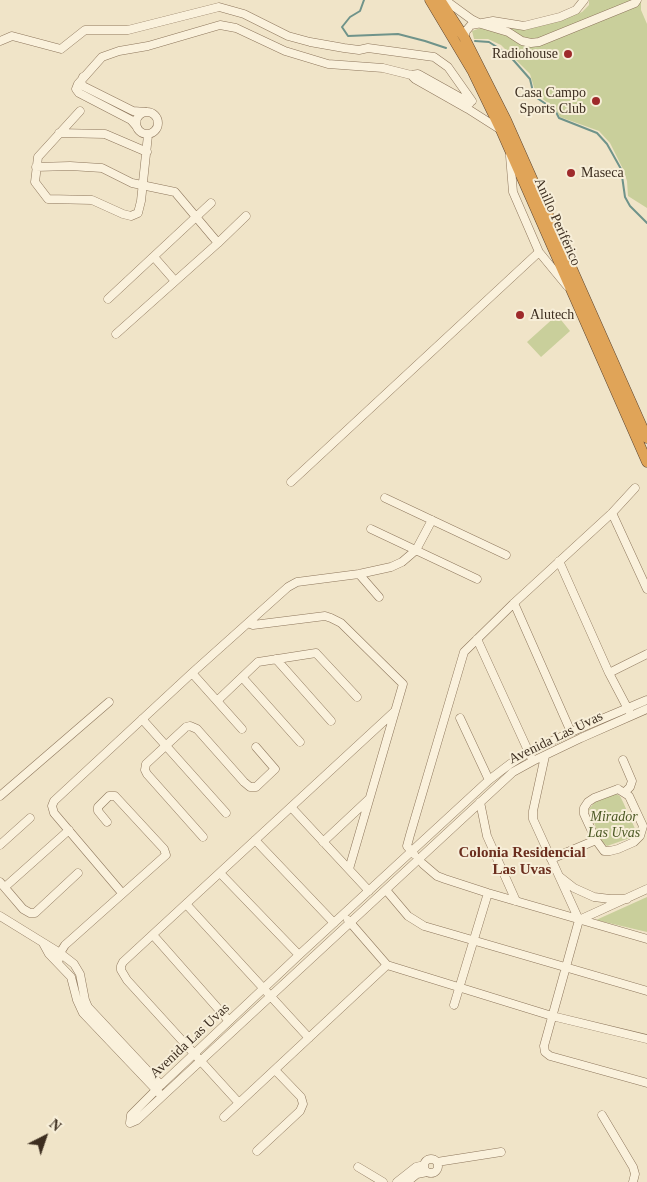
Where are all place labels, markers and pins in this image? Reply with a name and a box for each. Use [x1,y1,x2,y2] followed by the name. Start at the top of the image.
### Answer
[492,46,558,62] place label: Radiohouse
[562,48,574,60] marker: Radiohouse
[515,85,586,118] place label: Casa Campo Sports Club
[590,95,602,107] marker: Casa Campo Sports Club
[581,165,624,181] place label: Maseca
[565,167,577,179] marker: Maseca
[530,307,574,323] place label: Alutech
[514,309,526,321] marker: Alutech

